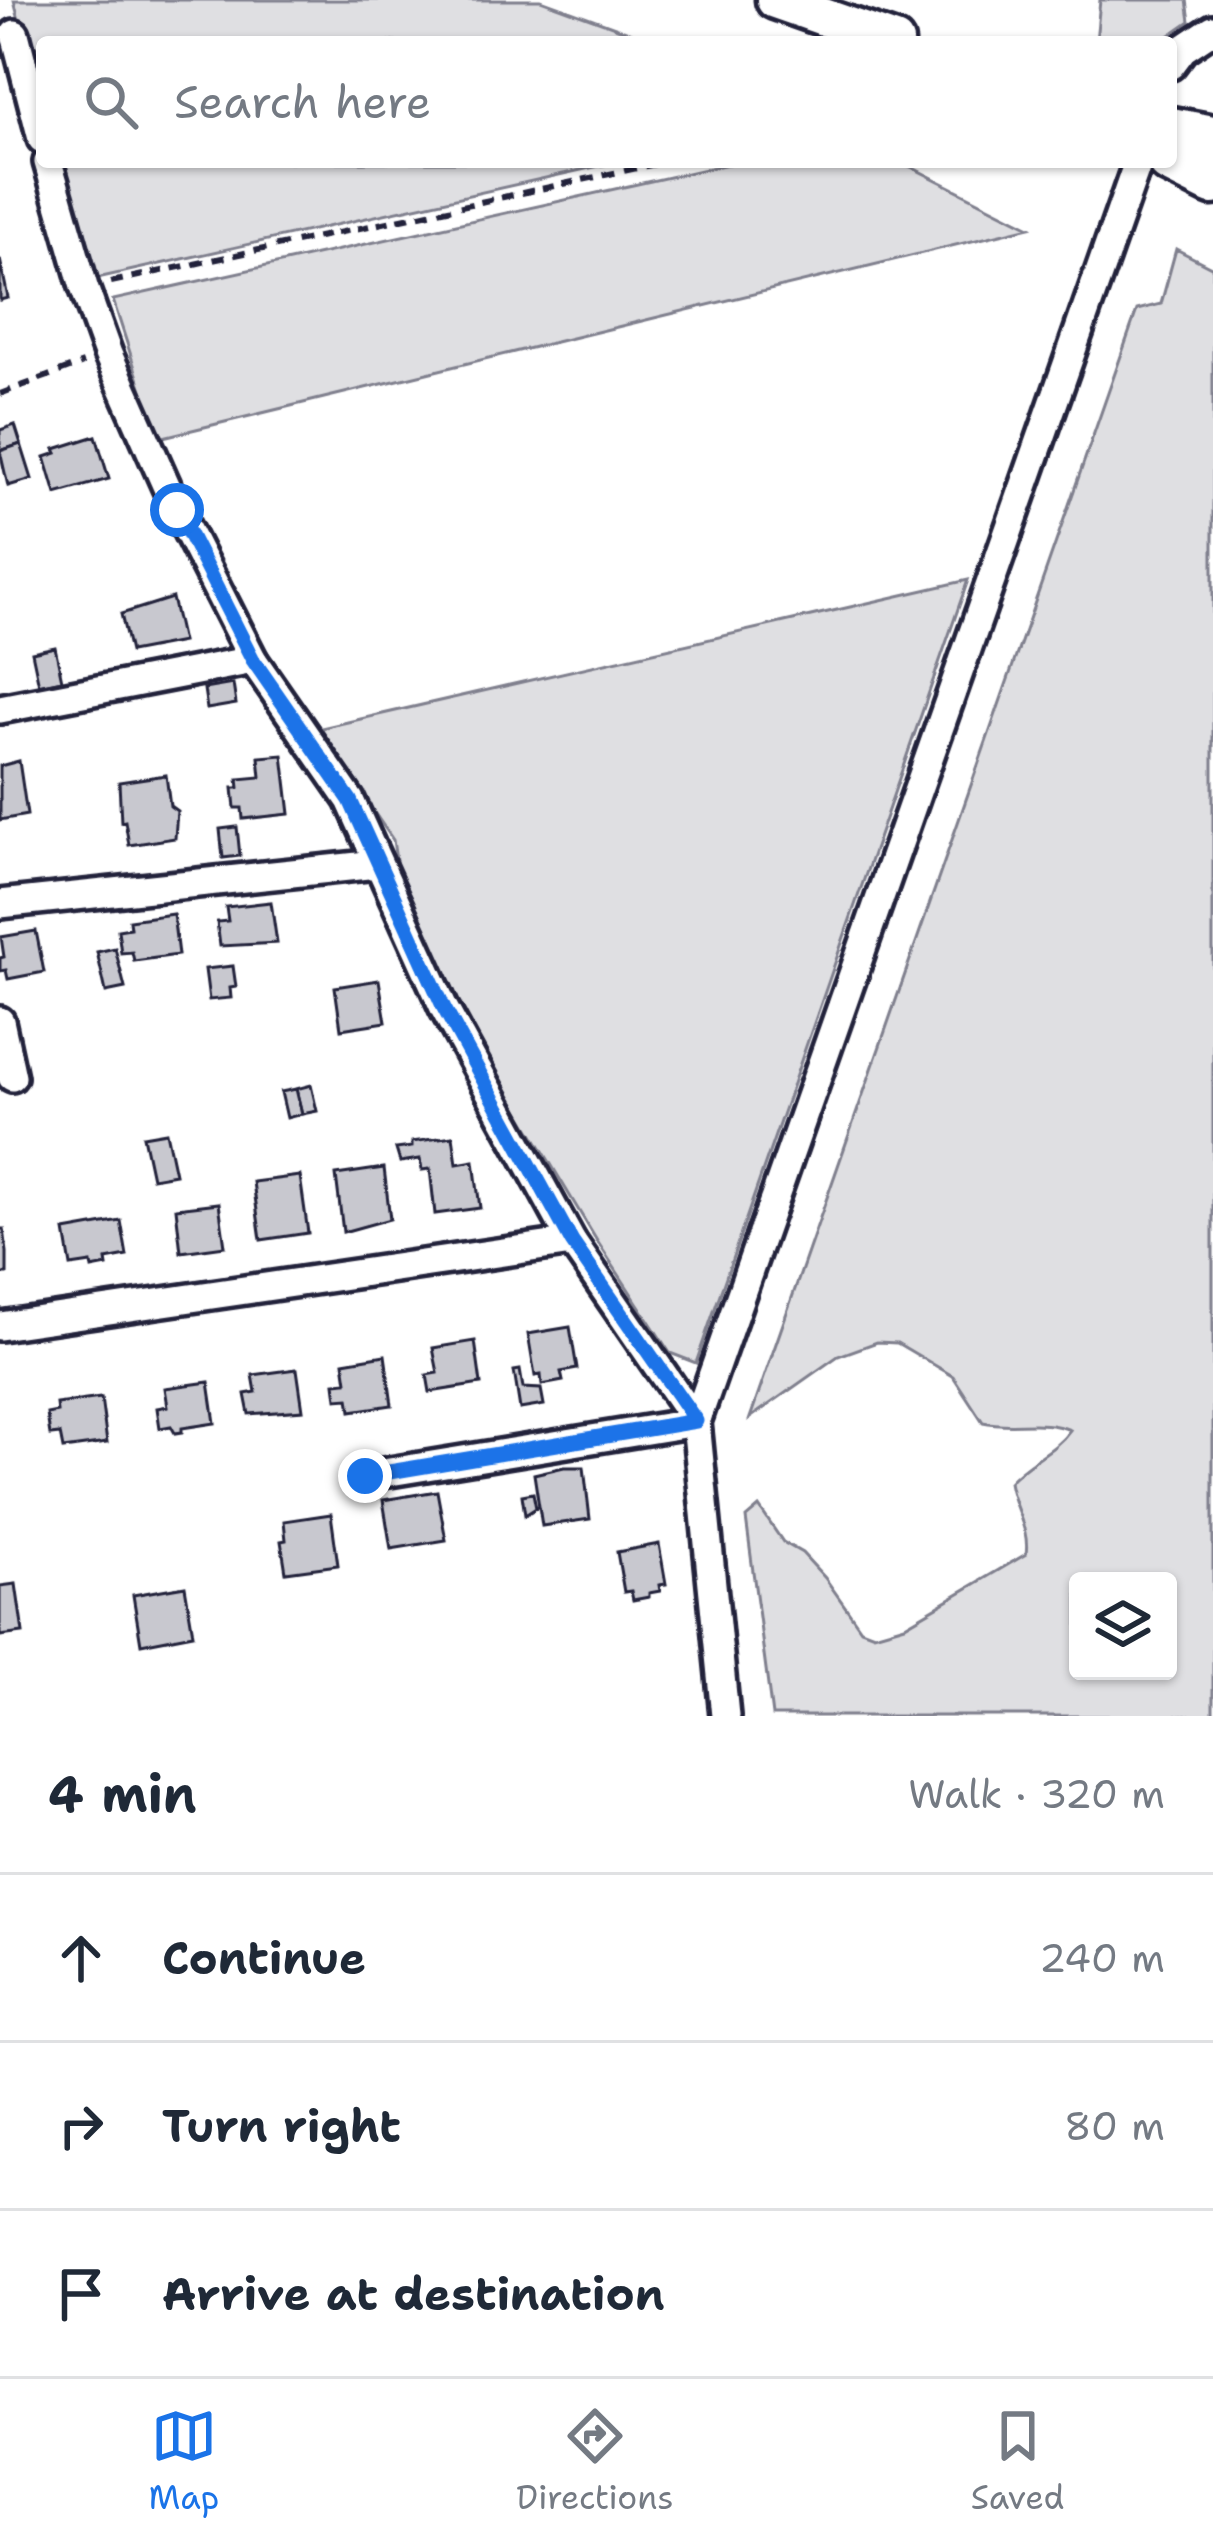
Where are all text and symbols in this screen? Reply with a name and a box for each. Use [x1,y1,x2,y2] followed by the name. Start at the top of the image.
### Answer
[36,36,1177,168] search box
[78,69,144,135] icon: search
[174,72,431,132] text: Search here
[150,483,204,537] route start
[338,1449,392,1503] route end
[1069,1572,1177,1680] map controls
[1069,1572,1177,1680] button: layers
[48,1760,197,1828] text: 4 min
[908,1768,1165,1820] text: Walk · 320 m
[48,1925,114,1991] icon: ahead
[162,1928,366,1988] text: Continue
[1039,1932,1165,1984] text: 240 m
[48,2093,114,2159] icon: right
[162,2096,401,2156] text: Turn right
[1064,2100,1165,2152] text: 80 m
[48,2261,114,2327] icon: arrive
[162,2264,665,2324] text: Arrive at destination
[149,2403,219,2520] tab: Map
[516,2403,674,2520] tab: Directions
[971,2403,1064,2520] tab: Saved

